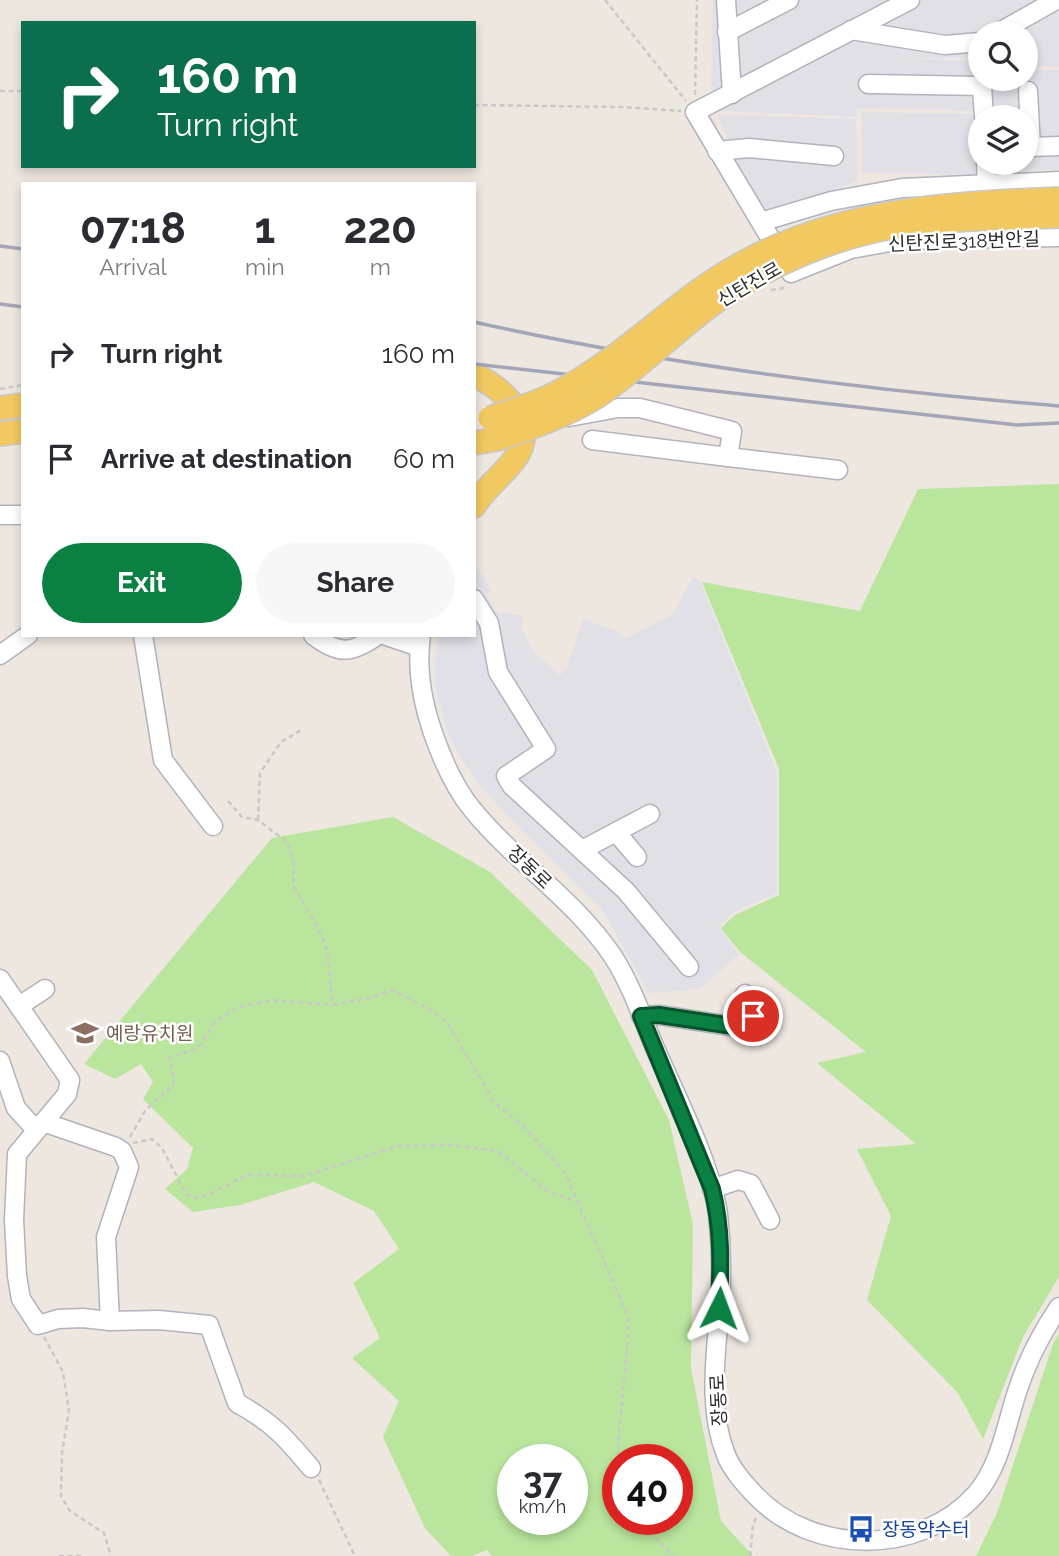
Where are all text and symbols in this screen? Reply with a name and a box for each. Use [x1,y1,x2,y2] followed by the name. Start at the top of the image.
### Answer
[968,21,1038,175] map controls
[968,21,1038,91] button: search
[157,47,298,104] text: 160 m
[42,49,133,140] icon: right
[968,105,1038,175] button: layers
[157,106,298,143] text: Turn right
[80,204,186,253] text: 07:18
[254,204,275,253] text: 1
[344,204,417,253] text: 220
[888,227,1040,255] street label: 신탄진로318번안길
[99,253,167,280] text: Arrival
[245,253,285,280] text: min
[370,253,391,280] text: m
[713,257,785,311] street label: 신탄진로
[42,335,80,373] icon: right
[101,339,222,369] text: Turn right
[382,339,455,369] text: 160 m
[42,440,80,478] icon: arrive
[101,444,352,474] text: Arrive at destination
[393,444,455,474] text: 60 m
[42,543,242,623] button: Exit
[256,543,455,623] button: Share
[503,841,557,893] street label: 장동로
[723,986,783,1046] pin
[734,997,772,1035] icon: arrive
[70,1018,100,1048] school or university icon: 예랑유치원
[106,1022,193,1044] place label: 예랑유치원
[682,1271,756,1345] position arrow
[706,1373,730,1427] street label: 장동로
[602,1444,693,1535] speed limit sign: 40
[523,1460,562,1501] text: 37
[519,1496,566,1517] text: km/h
[846,1514,876,1544] bus stop icon: 장동약수터
[882,1518,969,1540] place label: 장동약수터

